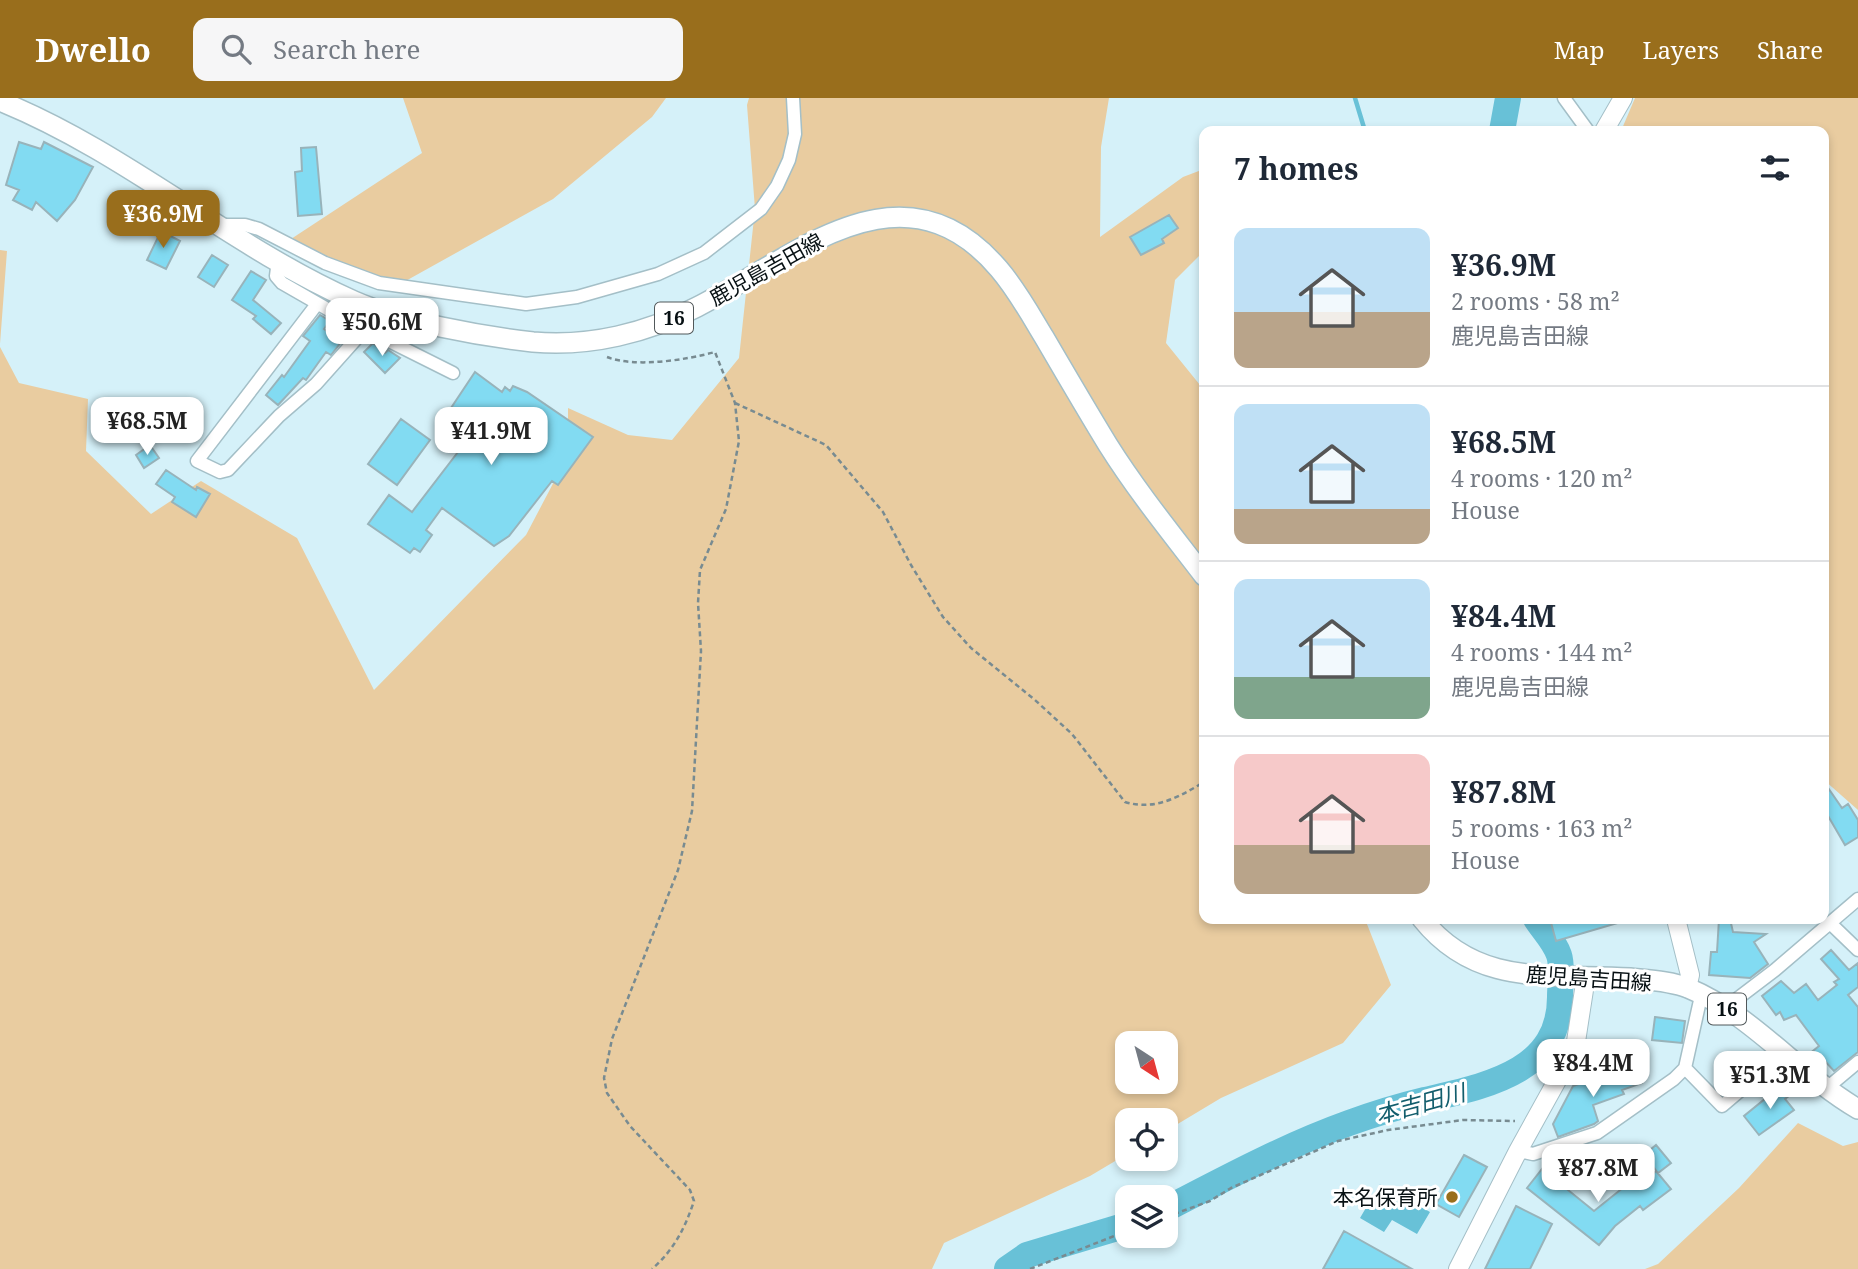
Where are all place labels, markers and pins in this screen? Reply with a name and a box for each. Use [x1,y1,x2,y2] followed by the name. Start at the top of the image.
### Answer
[106,190,220,250] pin: ¥36.9M
[325,299,439,358] pin: ¥50.6M
[90,398,204,457] pin: ¥68.5M
[434,408,548,467] pin: ¥41.9M
[1536,1040,1650,1099] pin: ¥84.4M
[1713,1052,1827,1111] pin: ¥51.3M
[1541,1144,1655,1204] pin: ¥87.8M
[1333,1183,1438,1211] place label: 本名保育所
[1444,1189,1460,1205] marker: 本名保育所

